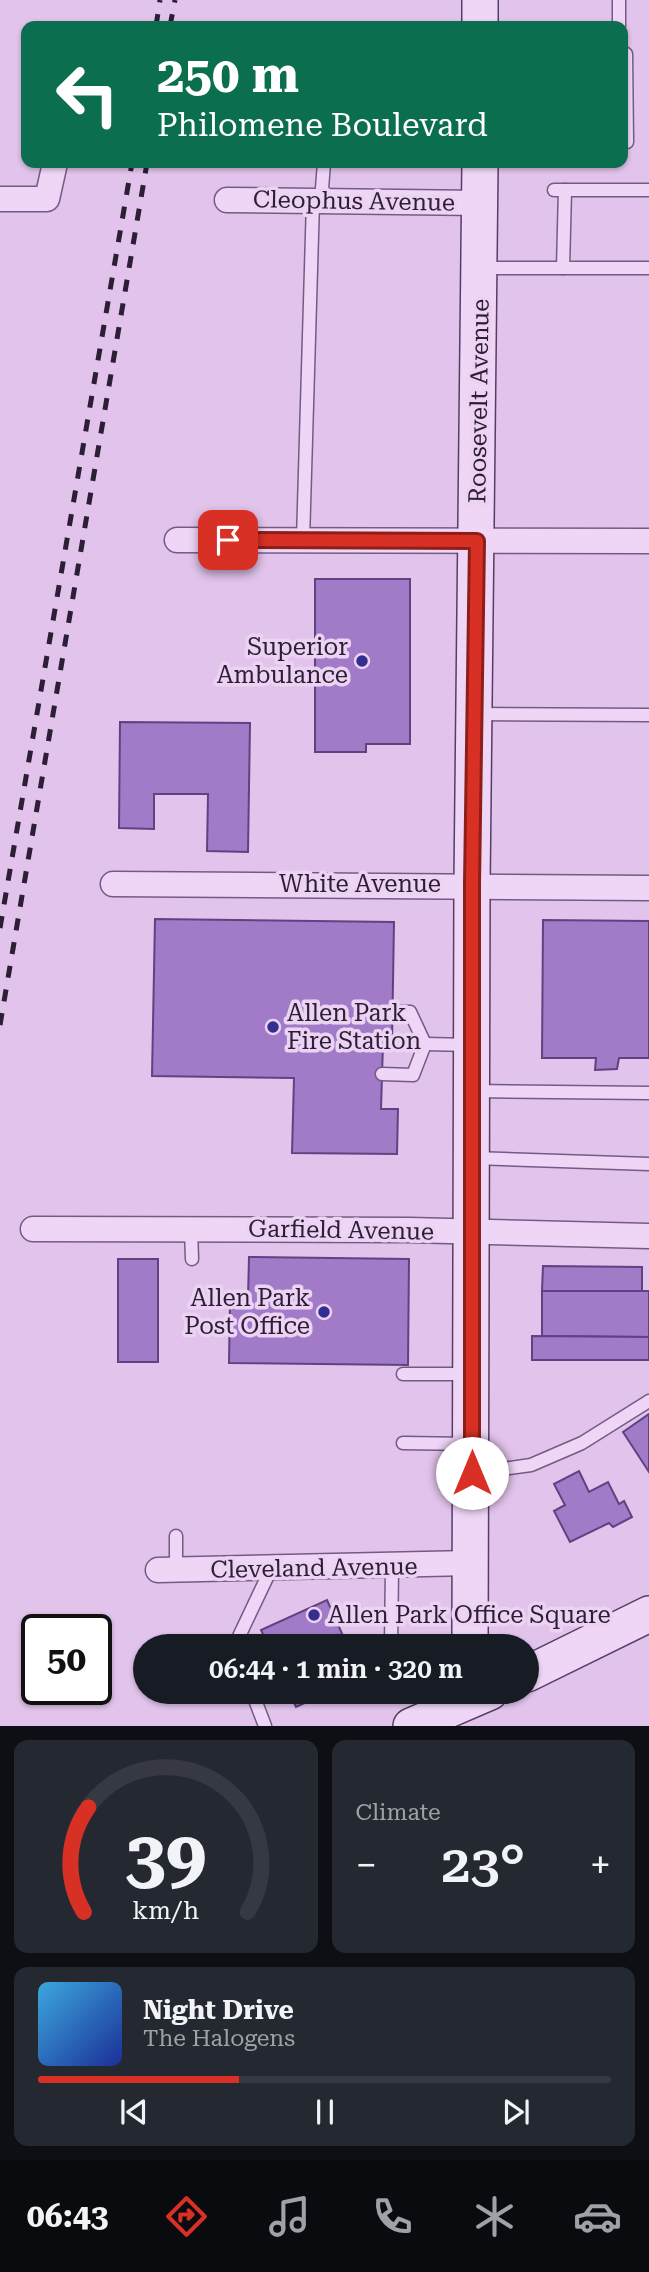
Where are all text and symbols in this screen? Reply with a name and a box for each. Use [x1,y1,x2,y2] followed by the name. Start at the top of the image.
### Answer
[157,47,299,104] text: 250 m
[42,49,133,140] icon: left
[157,106,488,144] text: Philomene Boulevard
[253,185,455,217] street label: Cleophus Avenue
[463,298,495,504] street label: Roosevelt Avenue
[198,510,258,570] pin
[209,521,247,559] icon: arrive
[217,633,348,689] place label: Superior Ambulance
[354,653,370,669] marker: Superior Ambulance
[279,870,441,898] street label: White Avenue
[287,999,421,1055] place label: Allen Park Fire Station
[265,1019,281,1035] marker: Allen Park Fire Station
[248,1214,434,1246] street label: Garfield Avenue
[184,1284,310,1340] place label: Allen Park Post Office
[316,1304,332,1320] marker: Allen Park Post Office
[435,1436,509,1510] position arrow
[210,1552,418,1584] street label: Cleveland Avenue
[328,1601,611,1629] place label: Allen Park Office Square
[306,1607,322,1623] marker: Allen Park Office Square
[21,1614,112,1705] speed limit sign: 50
[209,1654,463,1684] text: 06:44 · 1 min · 320 m
[356,1799,441,1826] text: Climate
[125,1816,207,1901] text: 39
[441,1834,525,1895] text: 23°
[356,1843,377,1887] text: −
[590,1843,611,1887] text: +
[132,1896,199,1925] text: km/h
[143,1995,294,2025] text: Night Drive
[143,2025,295,2052] text: The Halogens
[115,2093,153,2131] icon: previous
[306,2093,344,2131] icon: pause
[497,2093,535,2131] icon: next
[162,2192,211,2241] icon: directions
[265,2192,314,2241] icon: music
[368,2192,417,2241] icon: phone
[470,2192,519,2241] icon: climate
[573,2192,622,2241] icon: car
[27,2197,109,2235] text: 06:43

